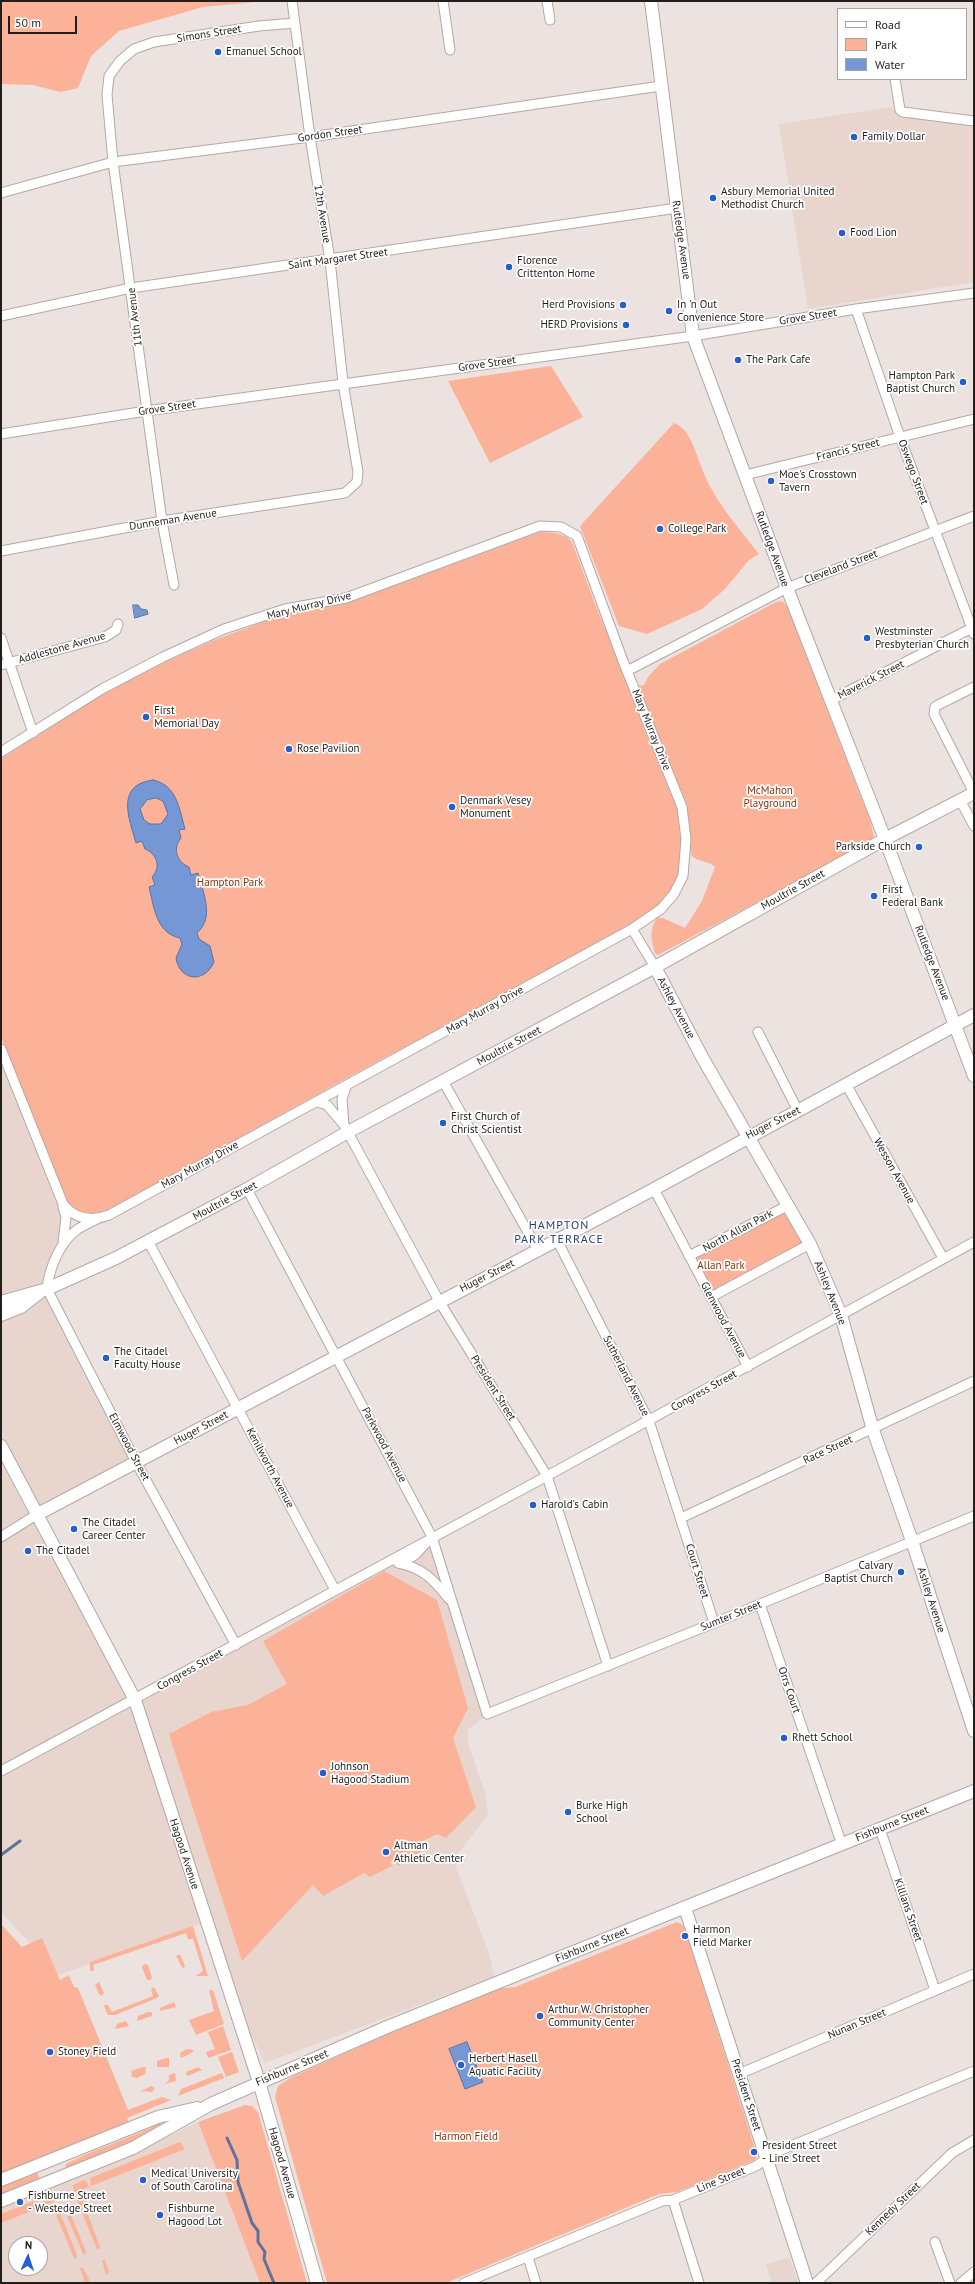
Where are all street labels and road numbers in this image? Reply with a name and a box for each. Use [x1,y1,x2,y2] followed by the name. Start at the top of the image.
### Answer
[176,22,242,46] street label: Simons Street
[297,123,363,145] street label: Gordon Street
[311,184,333,244] street label: 12th Avenue
[669,200,693,280] street label: Rutledge Avenue
[287,245,389,273] street label: Saint Margaret Street
[125,287,145,347] street label: 11th Avenue
[778,306,838,328] street label: Grove Street
[457,353,517,375] street label: Grove Street
[137,397,197,419] street label: Grove Street
[815,436,881,464] street label: Francis Street
[895,438,931,506] street label: Oswego Street
[128,507,218,533] street label: Dunneman Avenue
[752,509,792,589] street label: Rutledge Avenue
[803,547,879,587] street label: Cleveland Street
[266,589,352,623] street label: Mary Murray Drive
[17,629,107,667] street label: Addlestone Avenue
[836,658,906,702] street label: Maverick Street
[629,688,673,772] street label: Mary Murray Drive
[759,867,827,913] street label: Moultrie Street
[912,923,952,1003] street label: Rutledge Avenue
[654,975,698,1041] street label: Ashley Avenue
[444,983,526,1037] street label: Mary Murray Drive
[475,1024,543,1068] street label: Moultrie Street
[743,1104,803,1142] street label: Huger Street
[871,1136,917,1206] street label: Wesson Avenue
[159,1138,241,1192] street label: Mary Murray Drive
[191,1179,259,1223] street label: Moultrie Street
[701,1207,775,1255] street label: North Allan Park
[457,1257,517,1295] street label: Huger Street
[811,1259,849,1327] street label: Ashley Avenue
[697,1280,749,1360] street label: Glenwood Avenue
[600,1333,652,1419] street label: Sutherland Avenue
[468,1353,518,1423] street label: President Street
[669,1367,739,1415] street label: Congress Street
[359,1405,409,1485] street label: Parkwood Avenue
[172,1408,230,1448] street label: Huger Street
[106,1411,152,1483] street label: Elmwood Street
[243,1426,297,1510] street label: Kenilworth Avenue
[801,1433,855,1467] street label: Race Street
[682,1542,712,1600] street label: Court Street
[914,1566,948,1634] street label: Ashley Avenue
[699,1598,763,1634] street label: Sumter Street
[155,1646,225,1694] street label: Congress Street
[775,1665,803,1715] street label: Orrs Court
[854,1803,930,1845] street label: Fishburne Street
[166,1817,202,1891] street label: Hagood Avenue
[891,1877,925,1943] street label: Killians Street
[554,1924,630,1966] street label: Fishburne Street
[826,2006,888,2042] street label: Nunan Street
[254,2047,330,2089] street label: Fishburne Street
[728,2057,764,2133] street label: President Street
[265,2126,299,2200] street label: Hagood Avenue
[695,2164,747,2196] street label: Line Street
[863,2179,923,2239] street label: Kennedy Street

